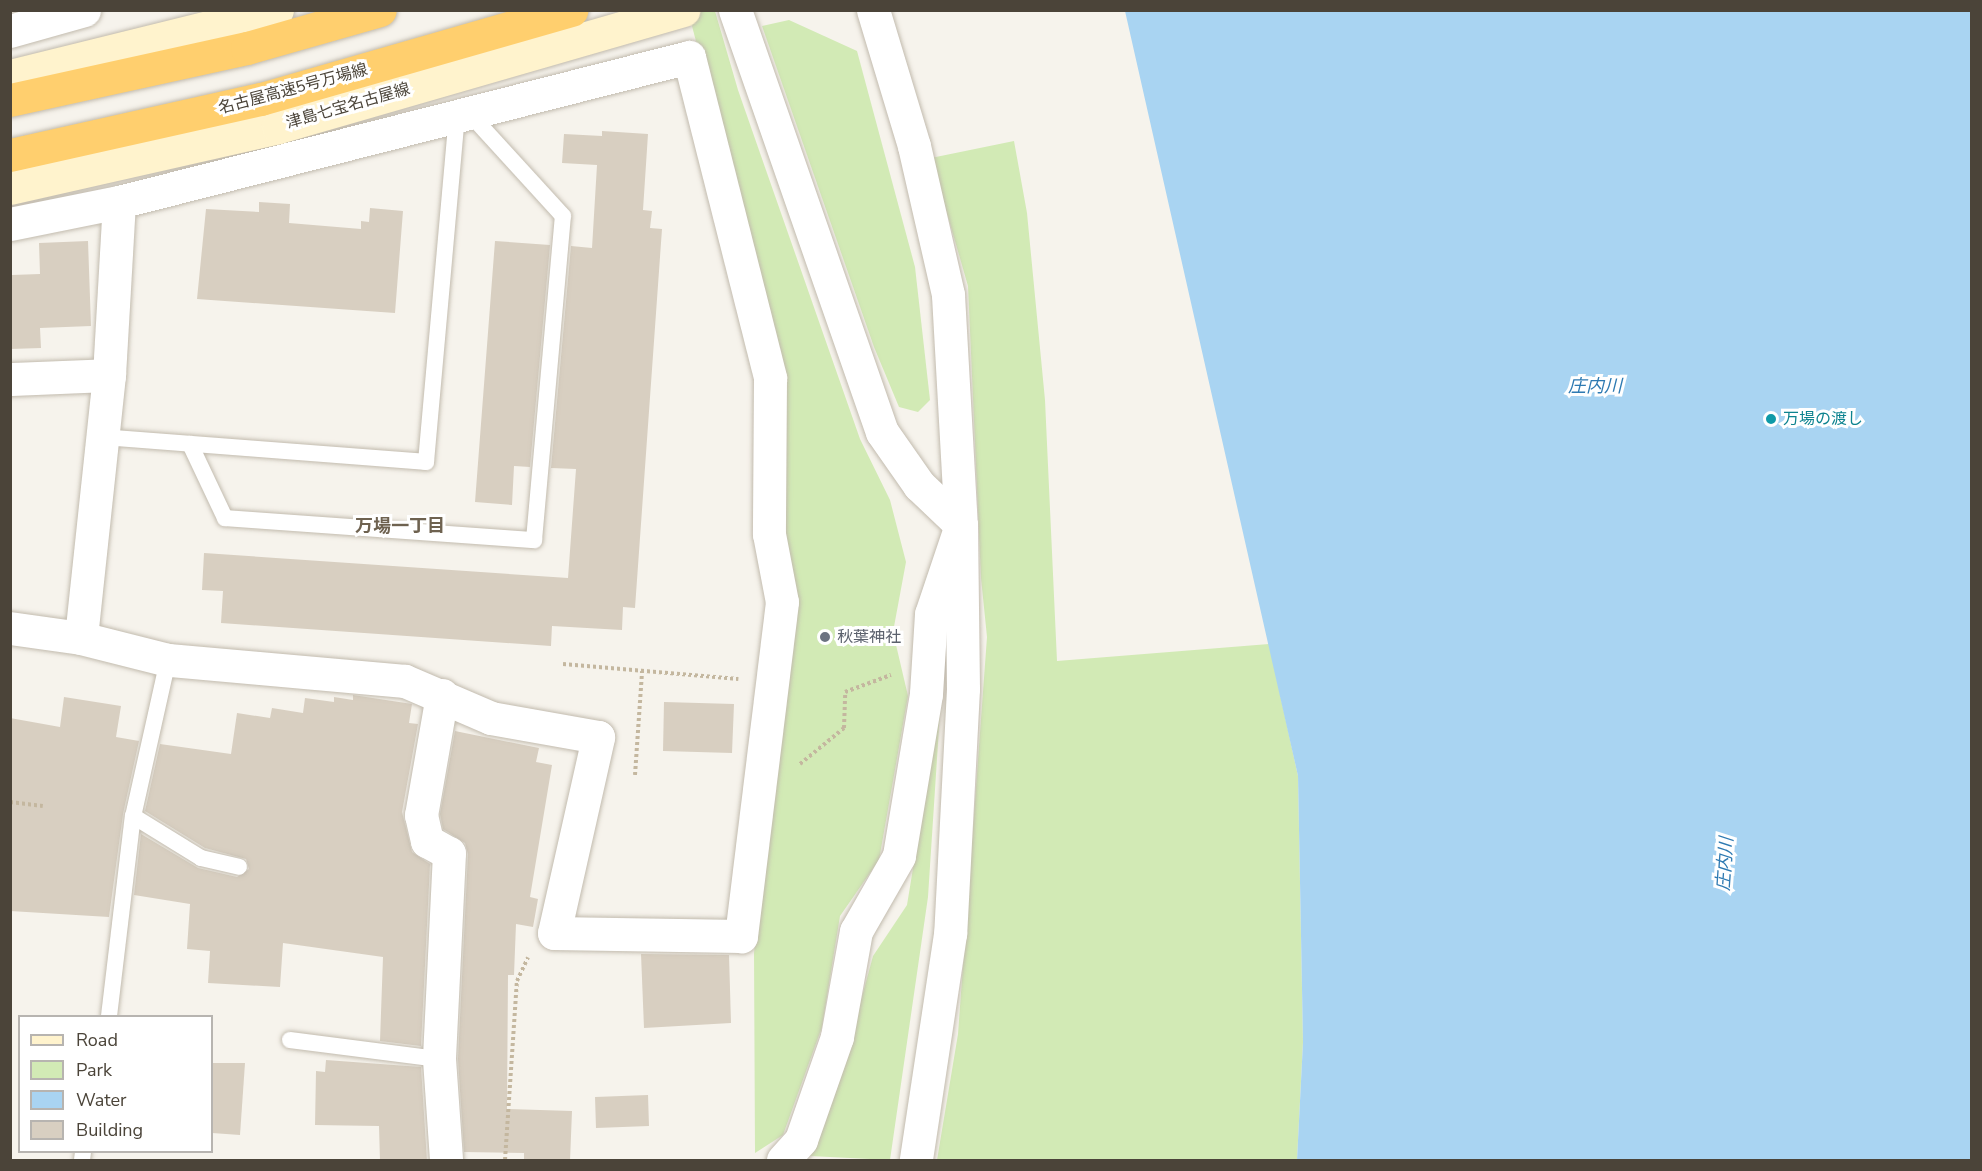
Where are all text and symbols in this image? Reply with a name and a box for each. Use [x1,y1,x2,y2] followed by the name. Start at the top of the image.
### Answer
[216,60,370,118] street label: 名古屋高速5号万場線
[284,79,412,133] street label: 津島七宝名古屋線
[1568,375,1622,397] water label: 庄内川
[1783,409,1863,429] place label: 万場の渡し
[1764,412,1778,426] marker: 万場の渡し
[355,515,445,537] district label: 万場一丁目
[837,627,901,647] place label: 秋葉神社
[818,630,832,644] marker: 秋葉神社
[1712,836,1738,892] water label: 庄内川
[18,1015,213,1153] legend
[76,1028,118,1052] text: Road
[76,1058,112,1082] text: Park
[76,1088,127,1112] text: Water
[76,1118,143,1142] text: Building

